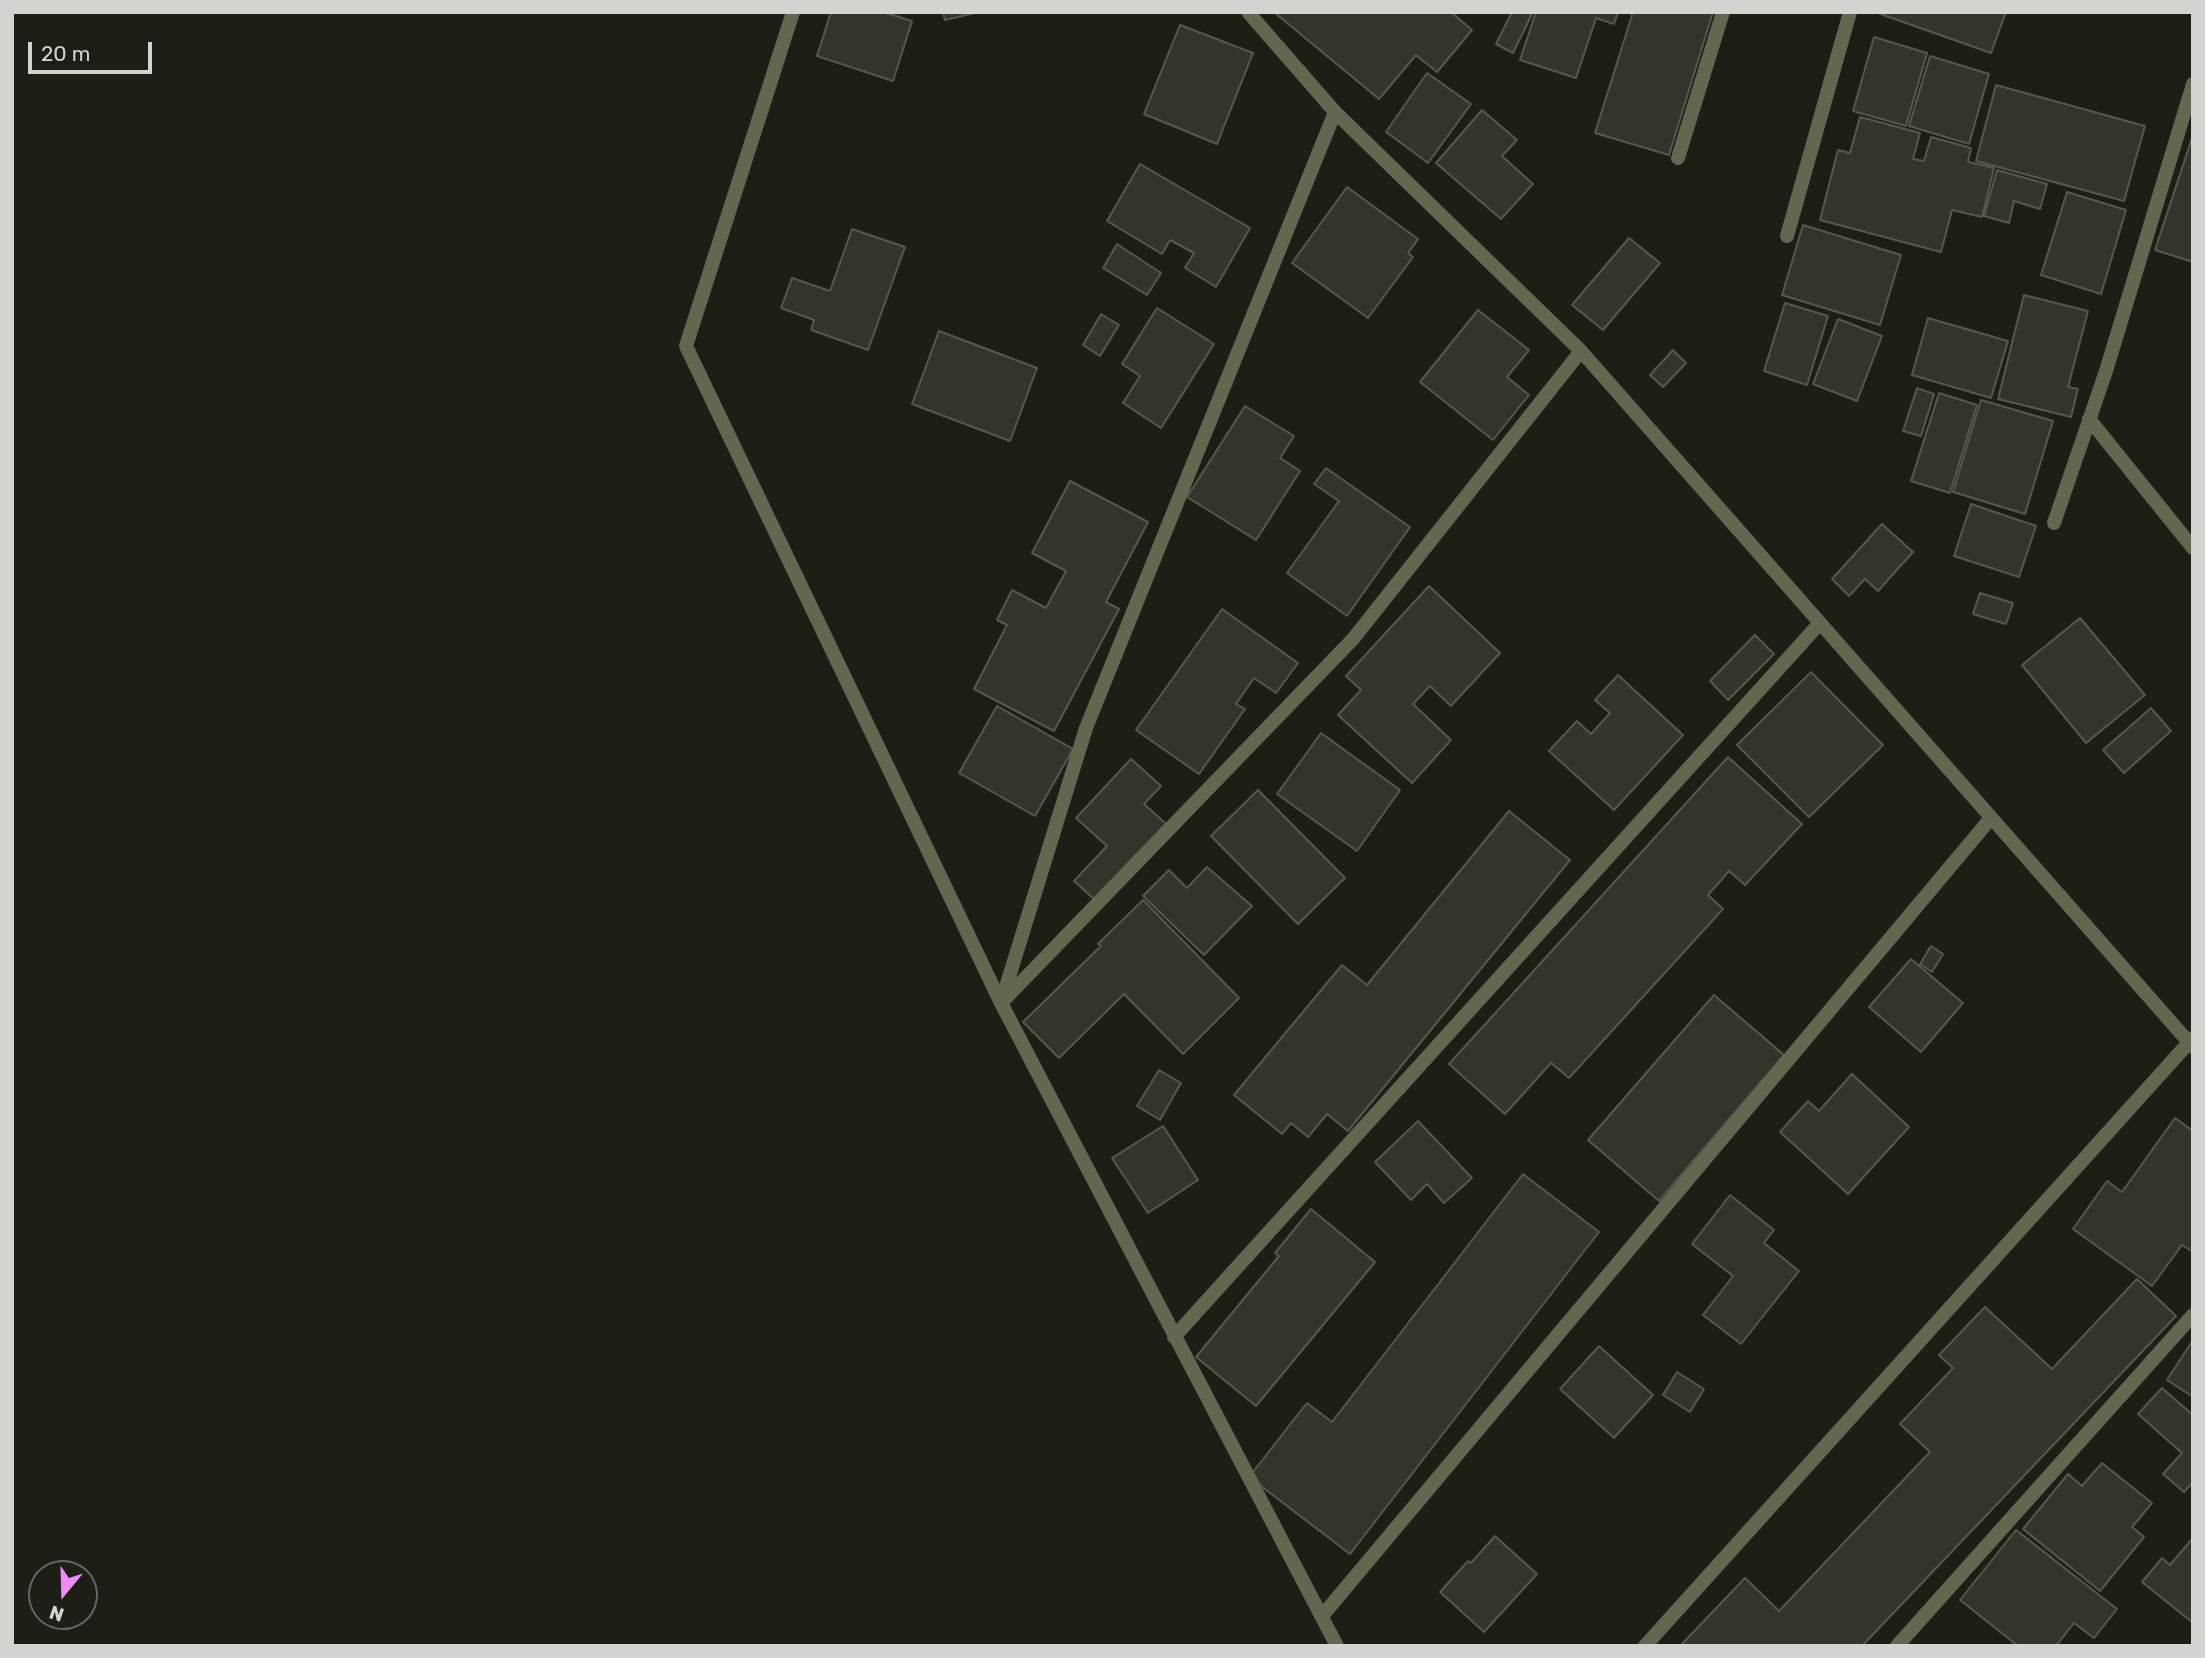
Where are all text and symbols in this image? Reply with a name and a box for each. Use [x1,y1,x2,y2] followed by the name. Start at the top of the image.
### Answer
[32,28,156,72] scale bar
[41,41,90,66] text: 20 m
[28,1560,98,1630] north arrow
[46,1600,67,1627] text: N

